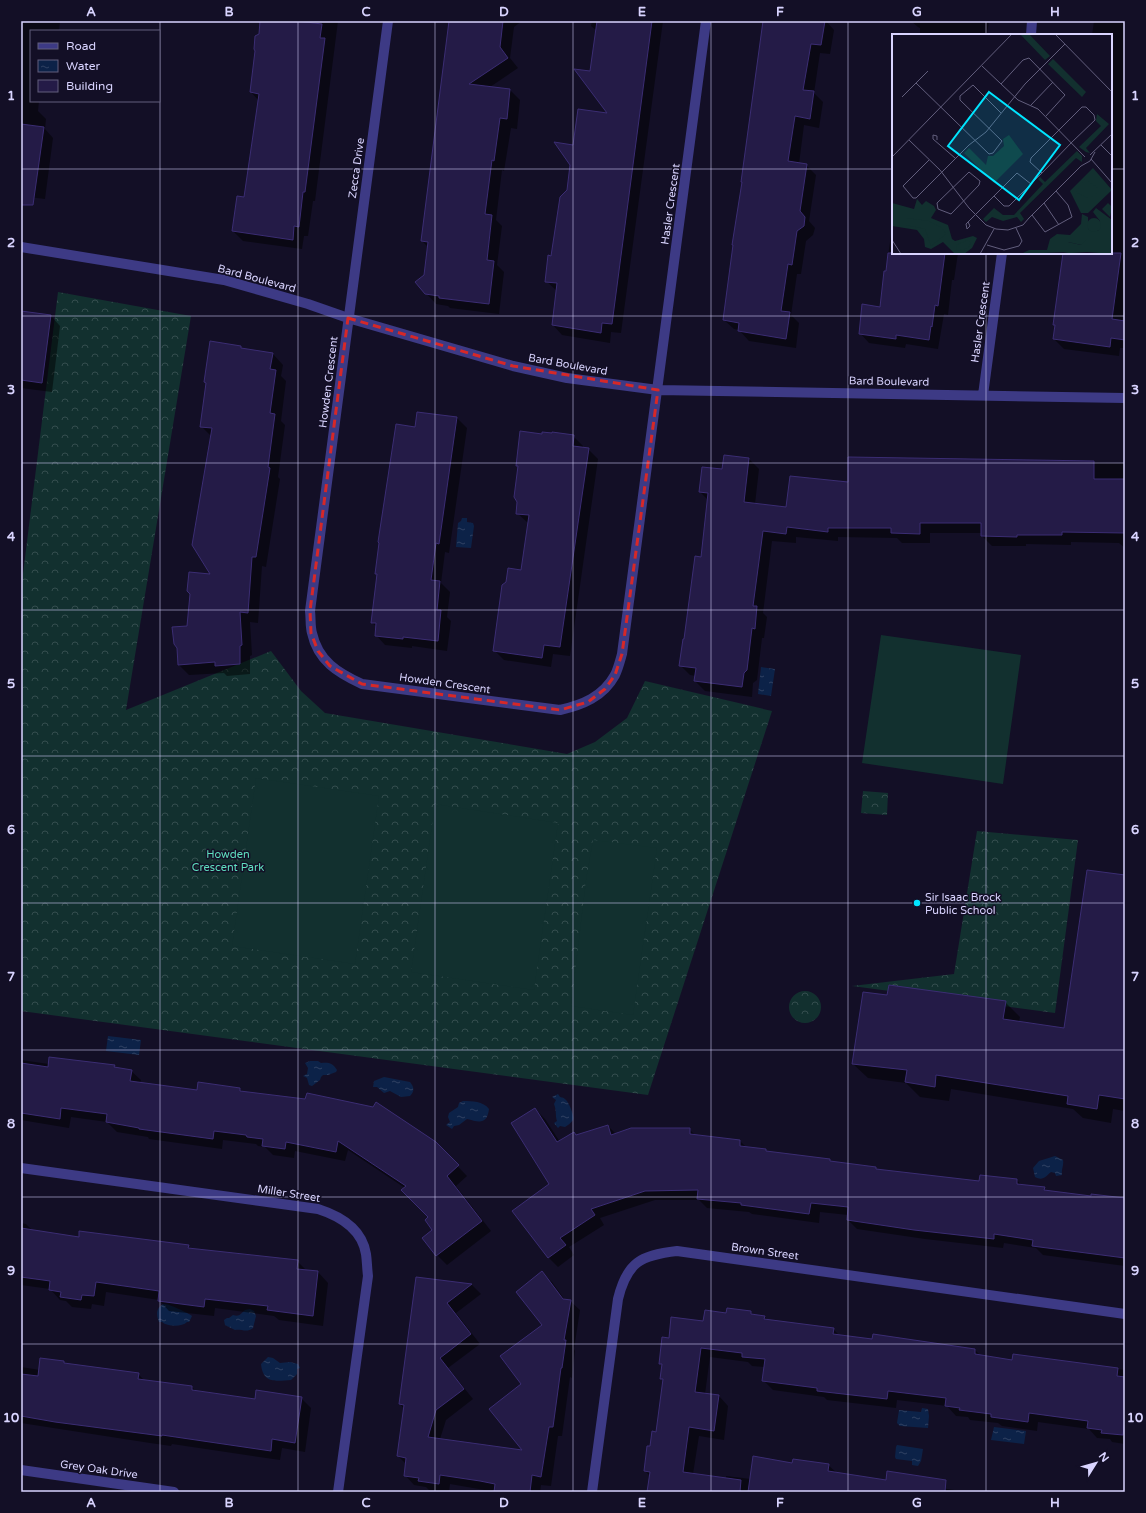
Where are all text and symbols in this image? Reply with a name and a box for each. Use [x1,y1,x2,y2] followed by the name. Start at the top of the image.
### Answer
[86,4,96,20] text: A
[224,4,234,20] text: B
[361,4,371,20] text: C
[499,4,509,20] text: D
[638,4,646,20] text: E
[776,4,784,20] text: F
[912,4,922,20] text: G
[1050,4,1060,20] text: H
[30,30,160,102] legend
[892,34,1112,254] inset map
[66,39,96,53] text: Road
[66,59,101,73] text: Water
[66,79,113,93] text: Building
[7,88,15,104] text: 1
[1131,88,1139,104] text: 1
[346,137,367,199] street label: Zecca Drive
[658,163,683,245] street label: Hasler Crescent
[7,235,15,251] text: 2
[1131,235,1139,251] text: 2
[216,262,297,295] street label: Bard Boulevard
[968,281,993,363] street label: Hasler Crescent
[316,336,341,429] street label: Howden Crescent
[527,351,609,378] street label: Bard Boulevard
[849,374,929,389] street label: Bard Boulevard
[7,382,15,398] text: 3
[1131,382,1139,398] text: 3
[7,529,16,545] text: 4
[1131,529,1140,545] text: 4
[398,671,491,696] street label: Howden Crescent
[7,676,15,692] text: 5
[1131,676,1139,692] text: 5
[7,822,15,838] text: 6
[1131,822,1139,838] text: 6
[192,848,264,874] park label: Howden Crescent Park
[925,891,1001,917] place label: Sir Isaac Brock Public School
[912,898,922,908] marker: Sir Isaac Brock Public School
[7,969,15,985] text: 7
[1131,969,1139,985] text: 7
[7,1116,15,1132] text: 8
[1131,1116,1139,1132] text: 8
[257,1182,321,1205] street label: Miller Street
[730,1240,799,1263] street label: Brown Street
[7,1263,15,1279] text: 9
[1131,1263,1139,1279] text: 9
[3,1410,19,1426] text: 10
[1127,1410,1143,1426] text: 10
[1076,1443,1116,1483] north arrow
[1096,1450,1111,1465] text: N
[59,1458,139,1481] street label: Grey Oak Drive
[86,1495,96,1511] text: A
[224,1495,234,1511] text: B
[361,1495,371,1511] text: C
[499,1495,509,1511] text: D
[638,1495,646,1511] text: E
[776,1495,784,1511] text: F
[912,1495,922,1511] text: G
[1050,1495,1060,1511] text: H

